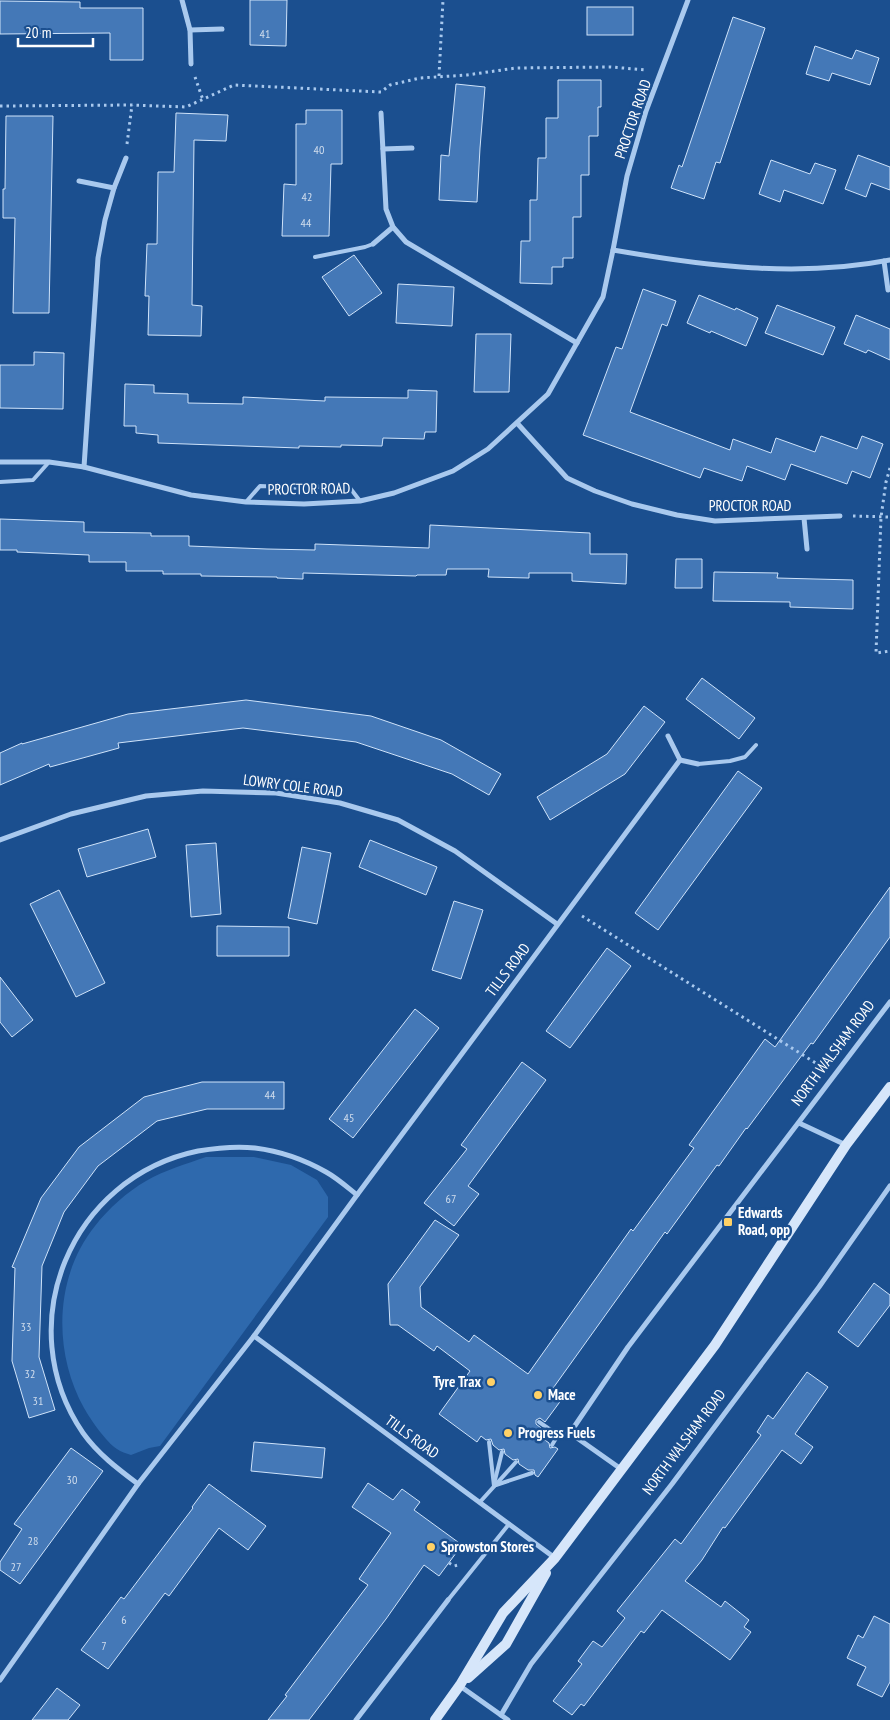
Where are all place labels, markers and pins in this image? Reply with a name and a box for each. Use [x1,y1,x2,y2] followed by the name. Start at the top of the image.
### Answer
[738,1203,790,1239] place label: Edwards Road, opp
[722,1216,734,1228] marker: Edwards Road, opp
[433,1372,481,1391] place label: Tyre Trax
[485,1376,497,1388] marker: Tyre Trax
[548,1385,576,1404] place label: Mace
[532,1389,544,1401] marker: Mace
[518,1423,595,1442] place label: Progress Fuels
[502,1427,514,1439] marker: Progress Fuels
[441,1537,534,1556] place label: Sprowston Stores
[425,1541,437,1553] marker: Sprowston Stores

